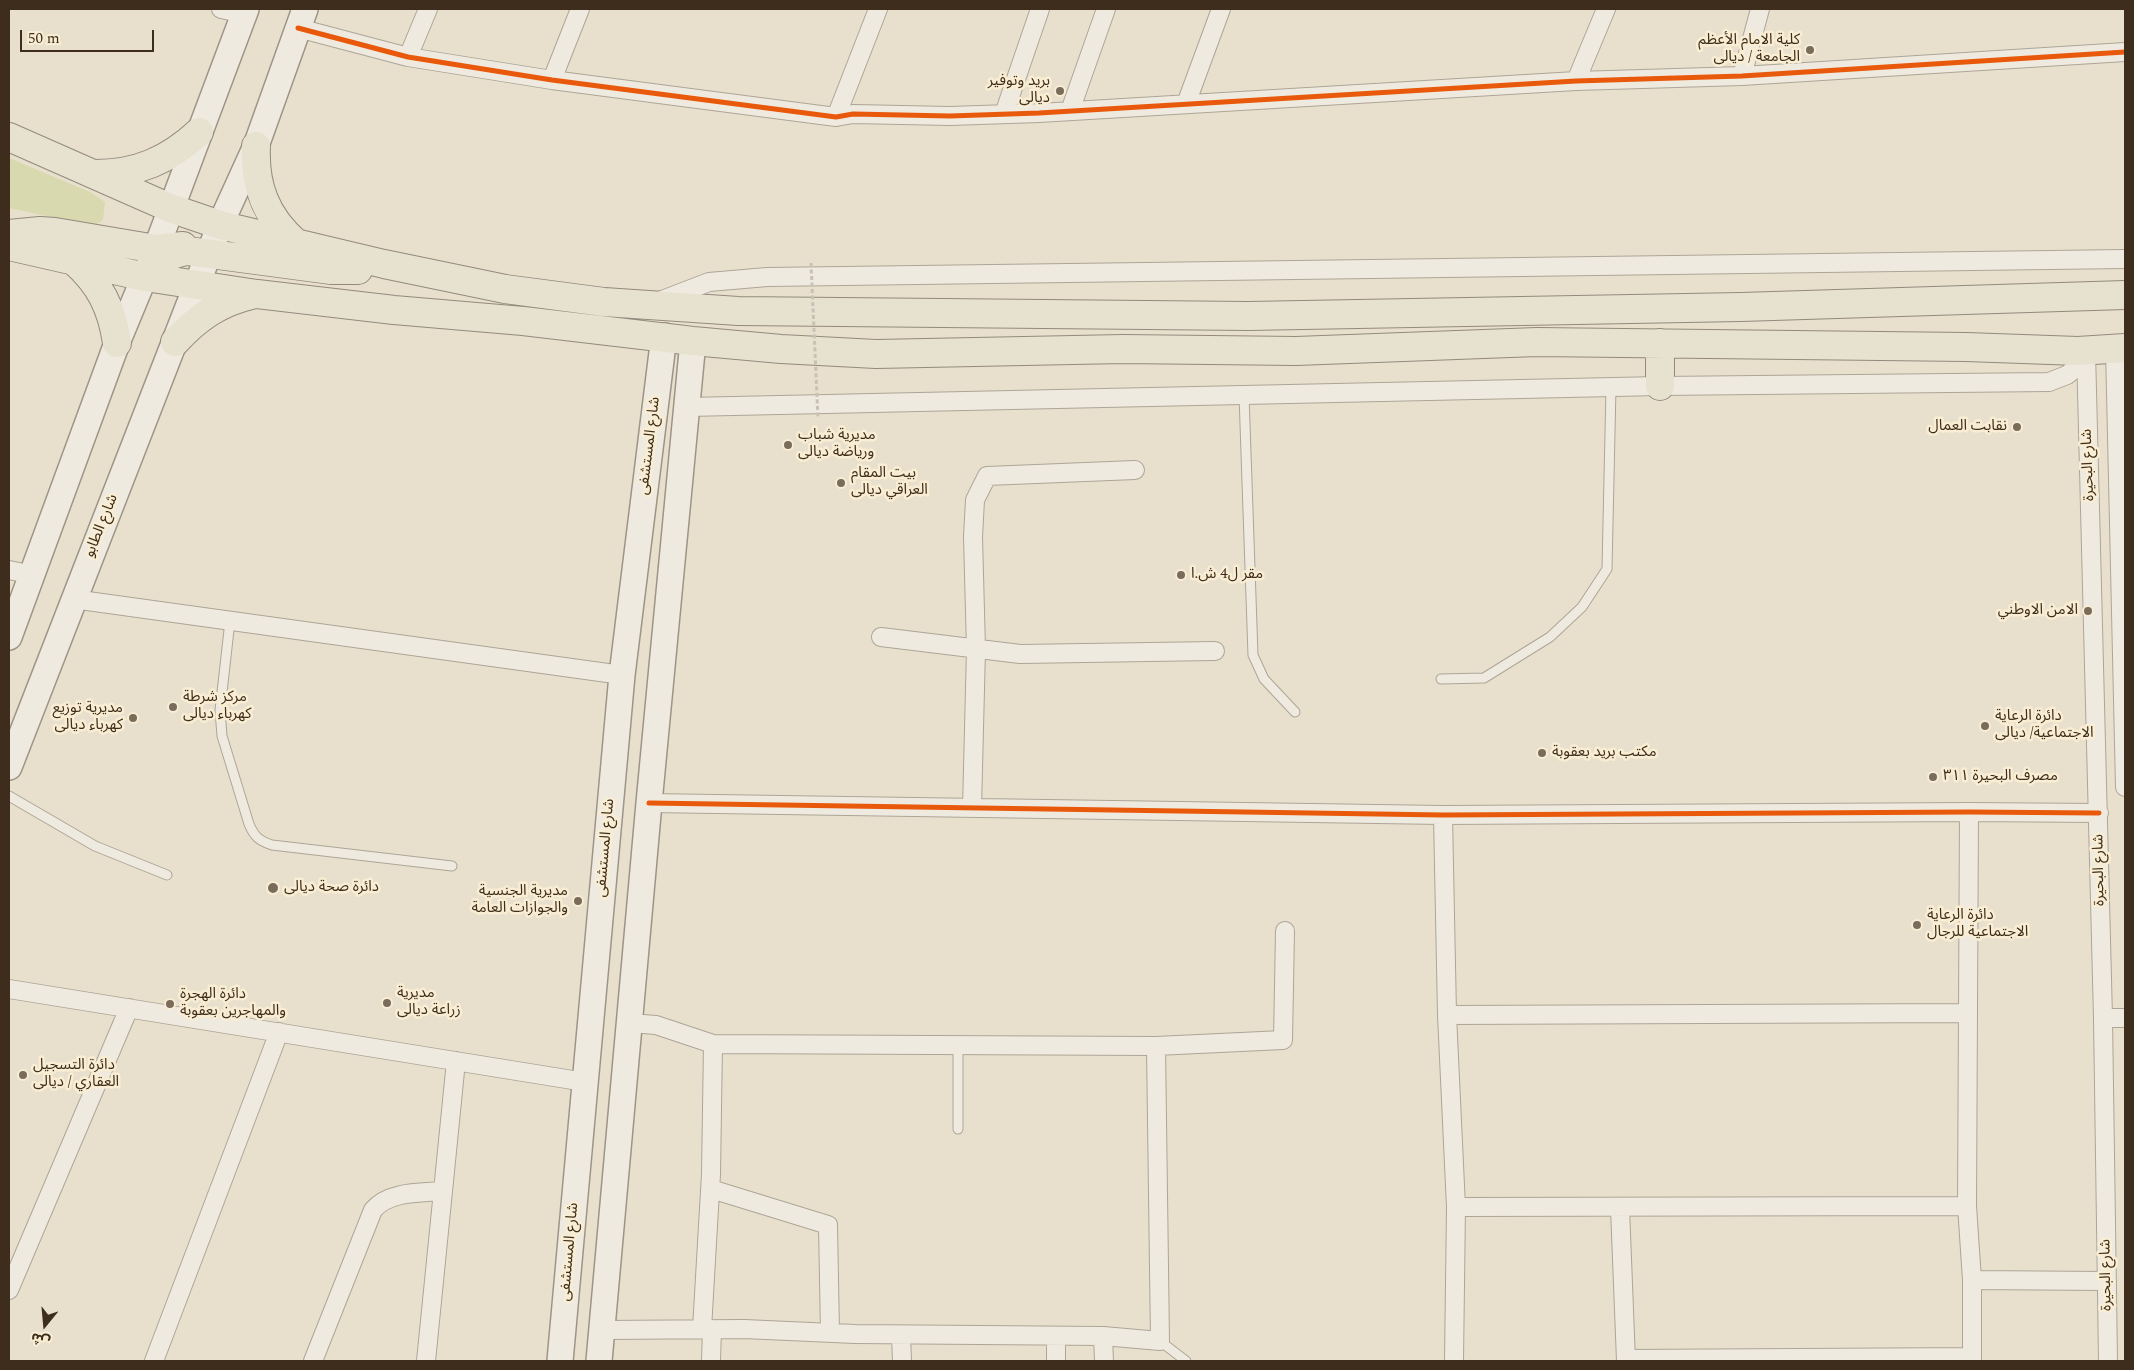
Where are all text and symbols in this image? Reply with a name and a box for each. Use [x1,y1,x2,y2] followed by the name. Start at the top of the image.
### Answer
[22,20,156,52] scale bar
[28,27,60,50] text: 50 m
[1698,32,1800,67] place label: كلية الامام الأعظم الجامعة / ديالى
[1804,44,1816,56] marker: كلية الامام الأعظم الجامعة / ديالى
[988,73,1050,108] place label: بريد وتوفير ديالى
[1054,85,1066,97] marker: بريد وتوفير ديالى
[635,396,665,496] street label: شارع المستشفى
[1928,418,2007,436] place label: نقابت العمال
[2011,421,2023,433] marker: نقابت العمال
[798,427,876,462] place label: مديرية شباب ورياضة ديالى
[2079,429,2099,501] street label: شارع البحيرة
[782,439,794,451] marker: مديرية شباب ورياضة ديالى
[851,465,928,500] place label: بيت المقام العراقي ديالى
[835,477,847,489] marker: بيت المقام العراقي ديالى
[81,492,123,560] street label: شارع الطابو
[1191,566,1263,584] place label: مقر ل4 ش.ا
[1175,569,1187,581] marker: مقر ل4 ش.ا
[1998,602,2078,620] place label: الامن الاوطني
[2082,605,2094,617] marker: الامن الاوطني
[183,689,252,724] place label: مركز شرطة كهرباء ديالى
[53,700,123,735] place label: مديرية توزيع كهرباء ديالى
[167,701,179,713] marker: مركز شرطة كهرباء ديالى
[1995,708,2094,743] place label: دائرة الرعاية الاجتماعية/ ديالى
[127,712,139,724] marker: مديرية توزيع كهرباء ديالى
[1979,720,1991,732] marker: دائرة الرعاية الاجتماعية/ ديالى
[1552,744,1657,762] place label: مكتب بريد بعقوبة
[1536,747,1548,759] marker: مكتب بريد بعقوبة
[1943,768,2058,786] place label: مصرف البحيرة ٣١١
[1927,771,1939,783] marker: مصرف البحيرة ٣١١
[593,798,619,898] street label: شارع المستشفى
[2090,834,2110,906] street label: شارع البحيرة
[284,879,379,897] place label: دائرة صحة ديالى
[266,881,280,895] marker: دائرة صحة ديالى
[471,883,568,918] place label: مديرية الجنسية والجوازات العامة
[572,895,584,907] marker: مديرية الجنسية والجوازات العامة
[1927,907,2028,942] place label: دائرة الرعاية الاجتماعية للرجال
[1911,919,1923,931] marker: دائرة الرعاية الاجتماعية للرجال
[397,985,461,1020] place label: مديرية زراعة ديالى
[180,986,286,1021] place label: دائرة الهجرة والمهاجرين بعقوبة
[381,997,393,1009] marker: مديرية زراعة ديالى
[164,998,176,1010] marker: دائرة الهجرة والمهاجرين بعقوبة
[33,1057,119,1092] place label: دائرة التسجيل العقاري / ديالى
[17,1069,29,1081] marker: دائرة التسجيل العقاري / ديالى
[557,1202,583,1302] street label: شارع المستشفى
[2097,1239,2117,1311] street label: شارع البحيرة
[20,1300,70,1350] north arrow
[28,1327,53,1353] text: ش

